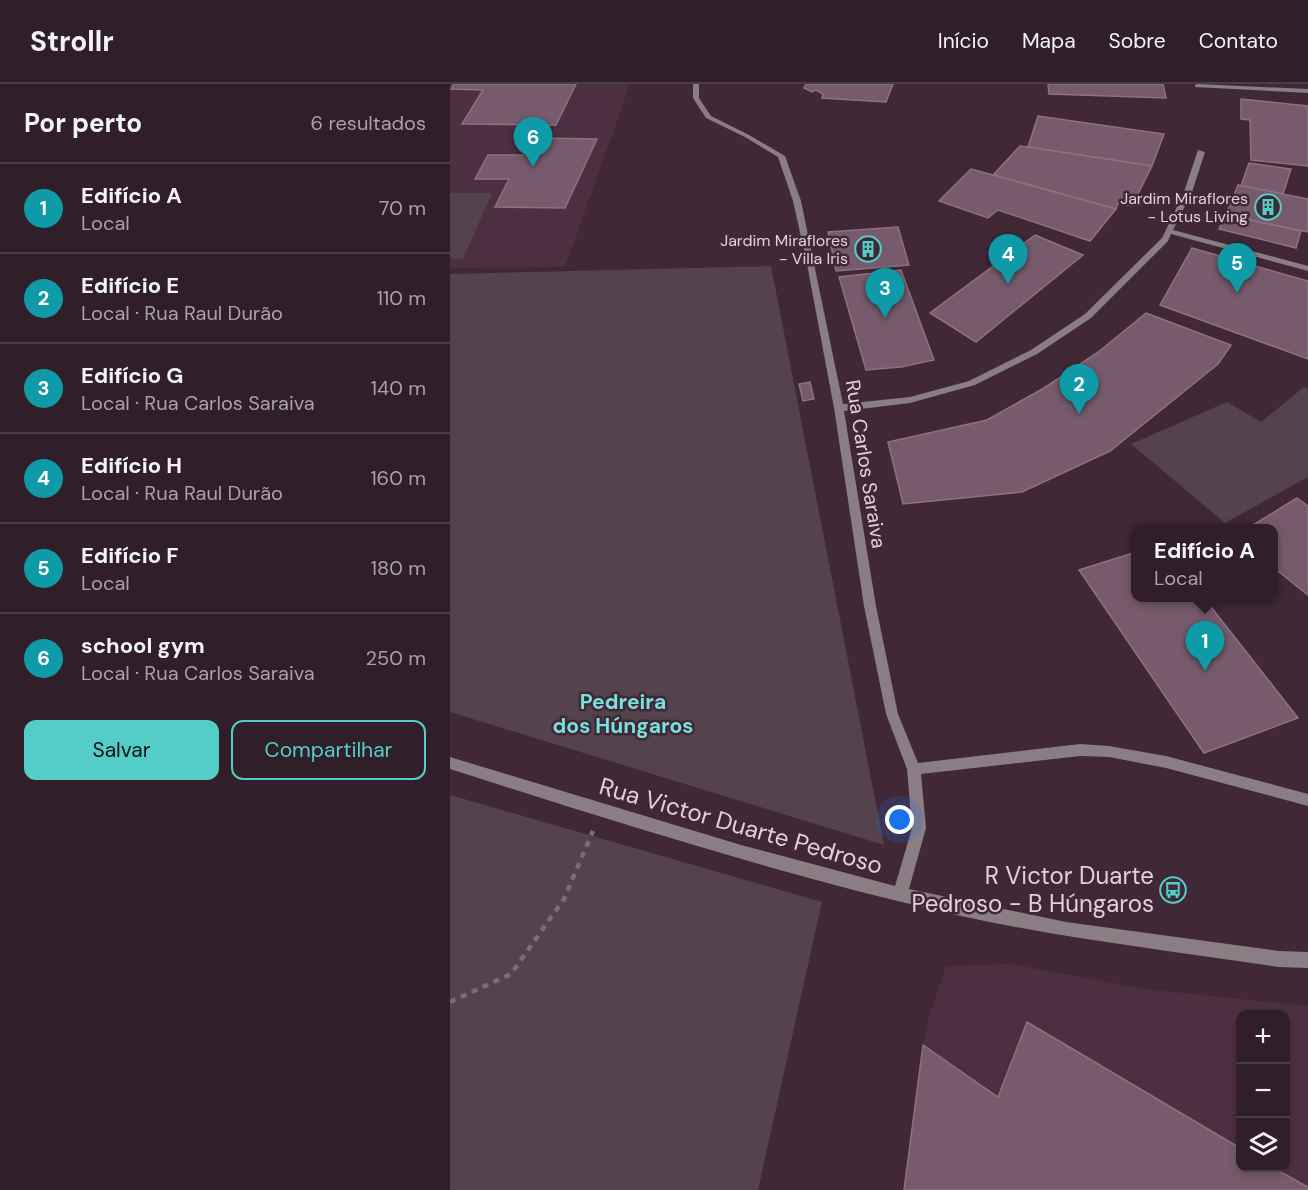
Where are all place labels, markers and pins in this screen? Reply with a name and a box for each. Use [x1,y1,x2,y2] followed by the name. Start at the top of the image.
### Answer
[514,118,553,167] pin: 6
[1120,188,1248,227] place label: Jardim Miraflores - Lotus Living
[1253,192,1283,222] building icon: Jardim Miraflores - Lotus Living
[720,230,848,269] place label: Jardim Miraflores - Villa Iris
[853,234,883,264] building icon: Jardim Miraflores - Villa Iris
[988,234,1028,284] pin: 4
[1218,244,1256,293] pin: 5
[866,268,904,318] pin: 3
[1060,364,1098,414] pin: 2
[1186,622,1224,671] pin: 1
[912,860,1154,919] place label: R Victor Duarte Pedroso - B Húngaros
[1158,875,1188,905] bus stop icon: R Victor Duarte Pedroso - B Húngaros

